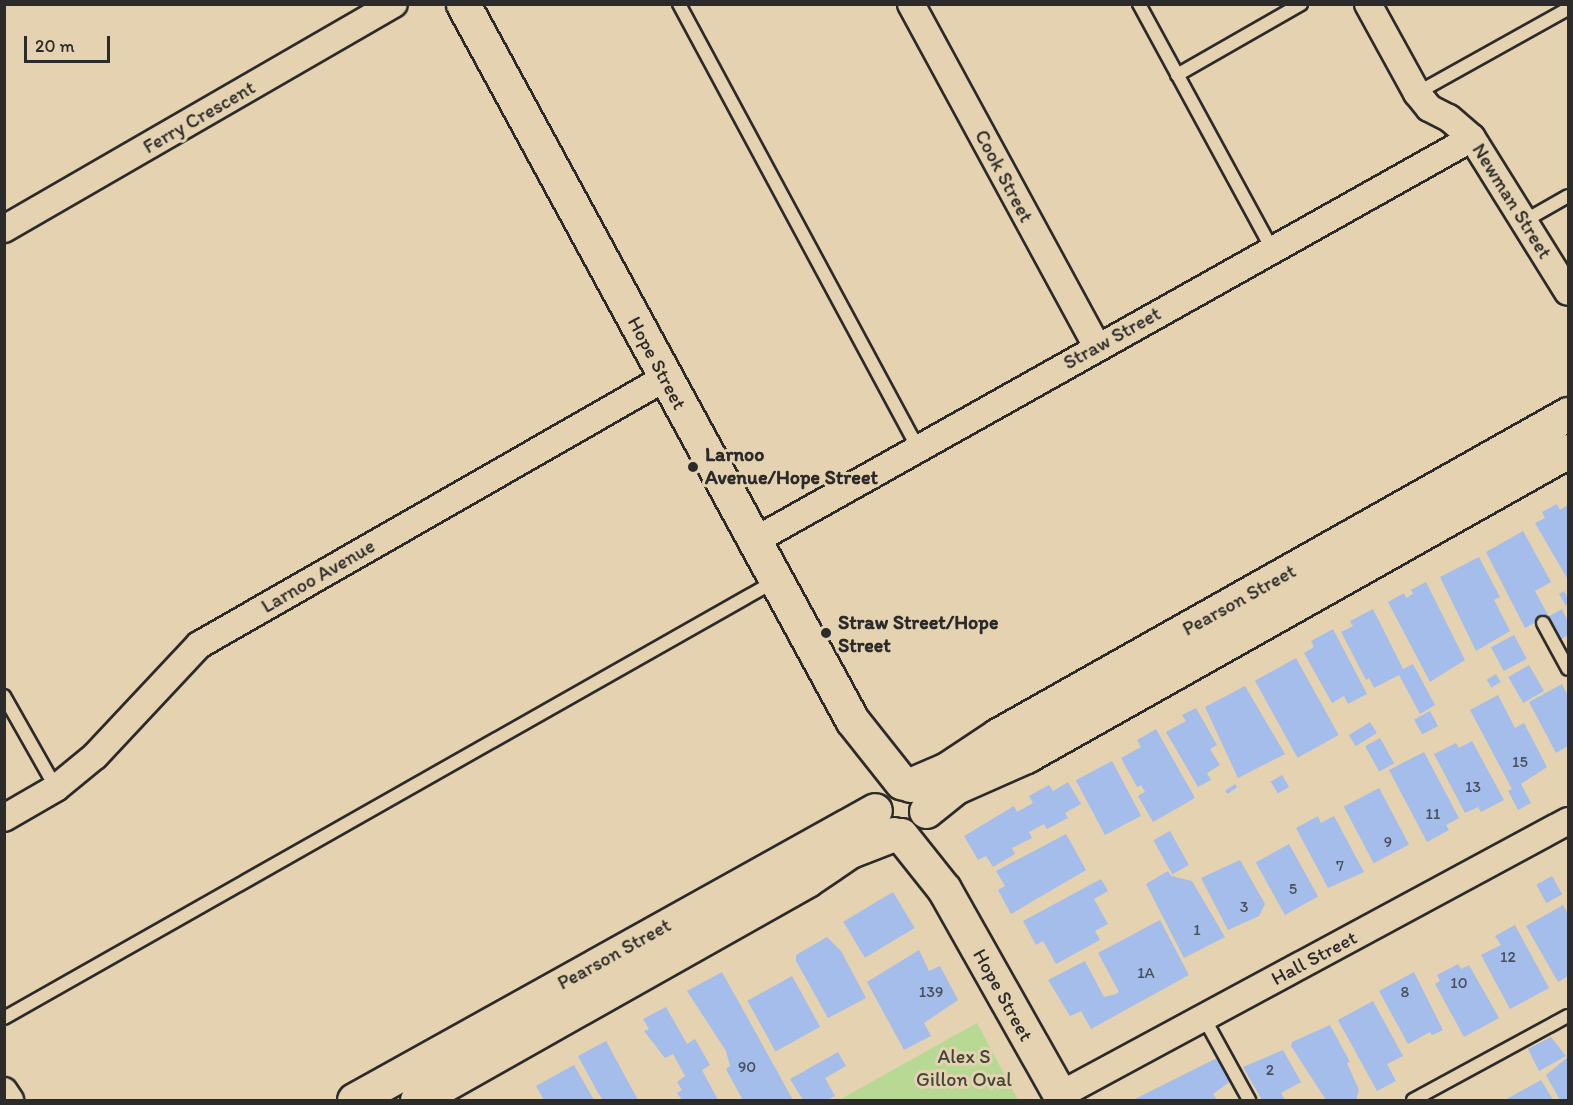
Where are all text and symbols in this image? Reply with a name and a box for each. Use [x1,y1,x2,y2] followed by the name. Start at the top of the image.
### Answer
[27,24,112,62] scale bar
[35,35,75,57] text: 20 m
[139,75,259,159] street label: Ferry Crescent
[970,126,1038,226] street label: Cook Street
[1467,139,1557,263] street label: Newman Street
[1059,301,1165,375] street label: Straw Street
[623,313,691,413] street label: Hope Street
[705,443,877,490] place label: Larnoo Avenue/Hope Street
[686,460,700,474] marker: Larnoo Avenue/Hope Street
[257,534,379,618] street label: Larnoo Avenue
[1178,559,1300,641] street label: Pearson Street
[838,610,998,657] place label: Straw Street/Hope Street
[819,626,833,640] marker: Straw Street/Hope Street
[1512,752,1528,772] house number: 15
[1465,777,1481,797] house number: 13
[1426,804,1440,824] house number: 11
[1384,832,1392,852] house number: 9
[1336,856,1344,876] house number: 7
[1289,879,1297,899] house number: 5
[1240,897,1248,917] house number: 3
[553,913,675,995] street label: Pearson Street
[1193,920,1201,940] house number: 1
[1267,926,1361,990] street label: Hall Street
[968,945,1038,1045] street label: Hope Street
[1500,947,1516,967] house number: 12
[1137,963,1155,983] house number: 1A
[1450,973,1468,993] house number: 10
[919,982,943,1002] house number: 139
[1401,982,1409,1002] house number: 8
[916,1045,1012,1092] park label: Alex S Gillon Oval
[738,1057,756,1077] house number: 90
[1266,1060,1274,1080] house number: 2

